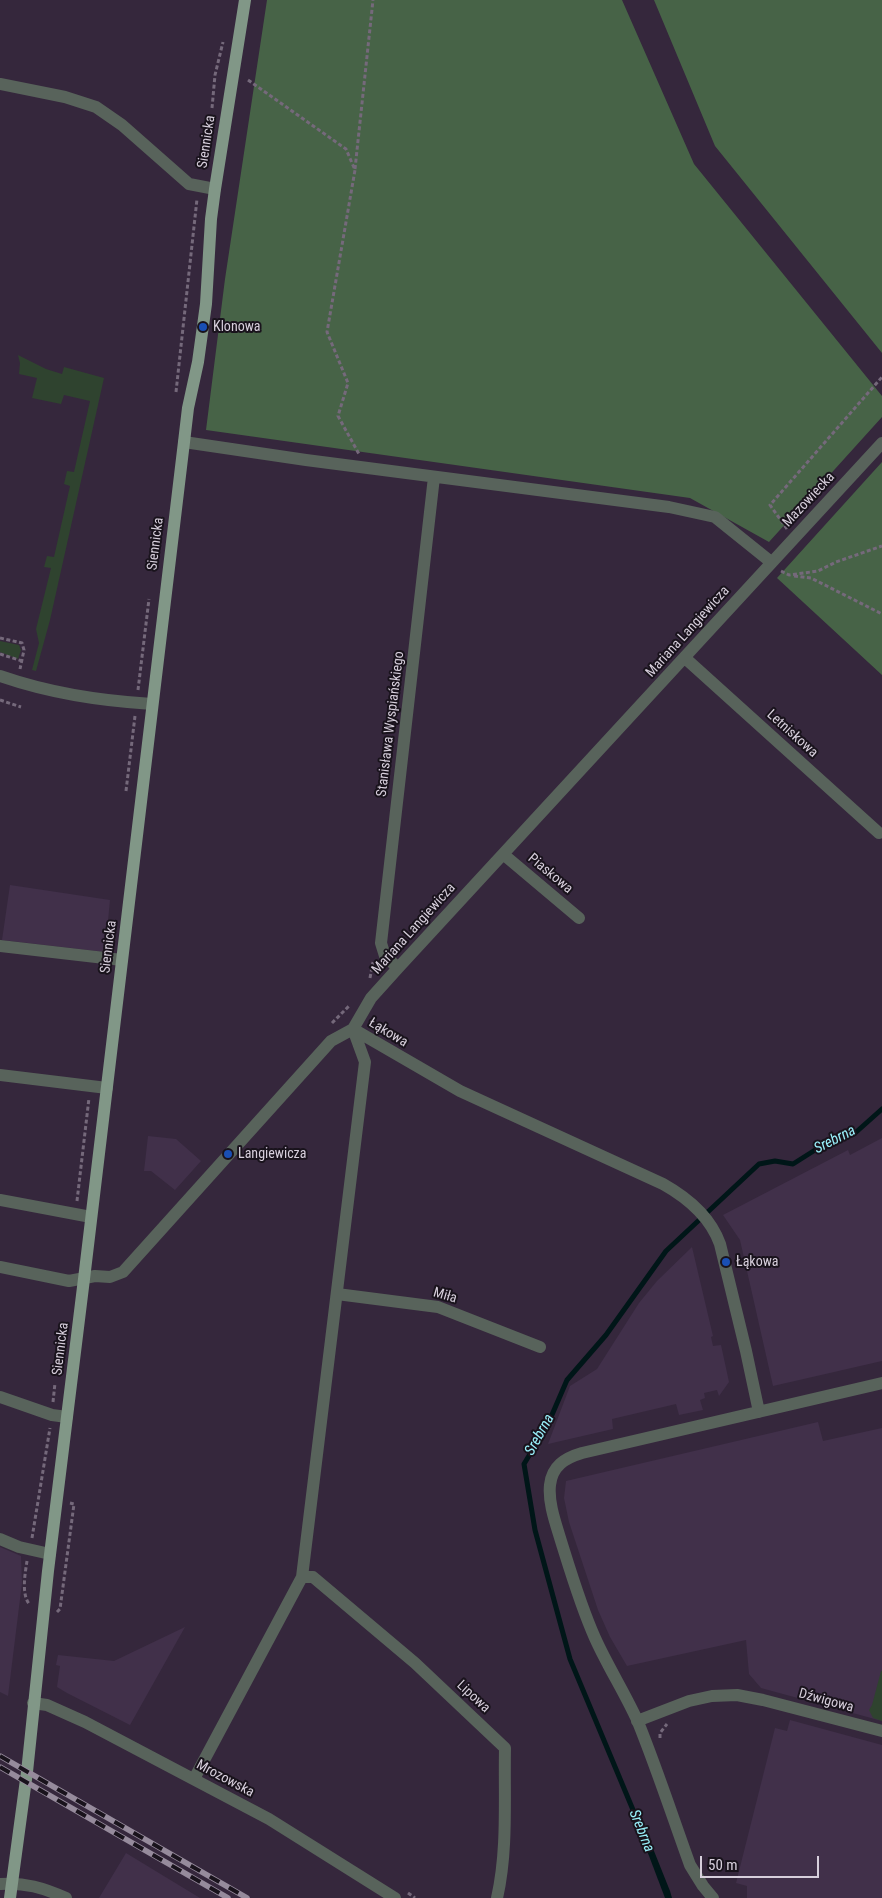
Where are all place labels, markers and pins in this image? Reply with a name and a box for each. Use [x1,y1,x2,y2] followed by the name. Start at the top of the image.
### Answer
[213,319,260,335] place label: Klonowa
[197,321,209,333] marker: Klonowa
[238,1146,306,1162] place label: Langiewicza
[222,1148,234,1160] marker: Langiewicza
[736,1254,779,1270] place label: Łąkowa
[720,1256,732,1268] marker: Łąkowa

